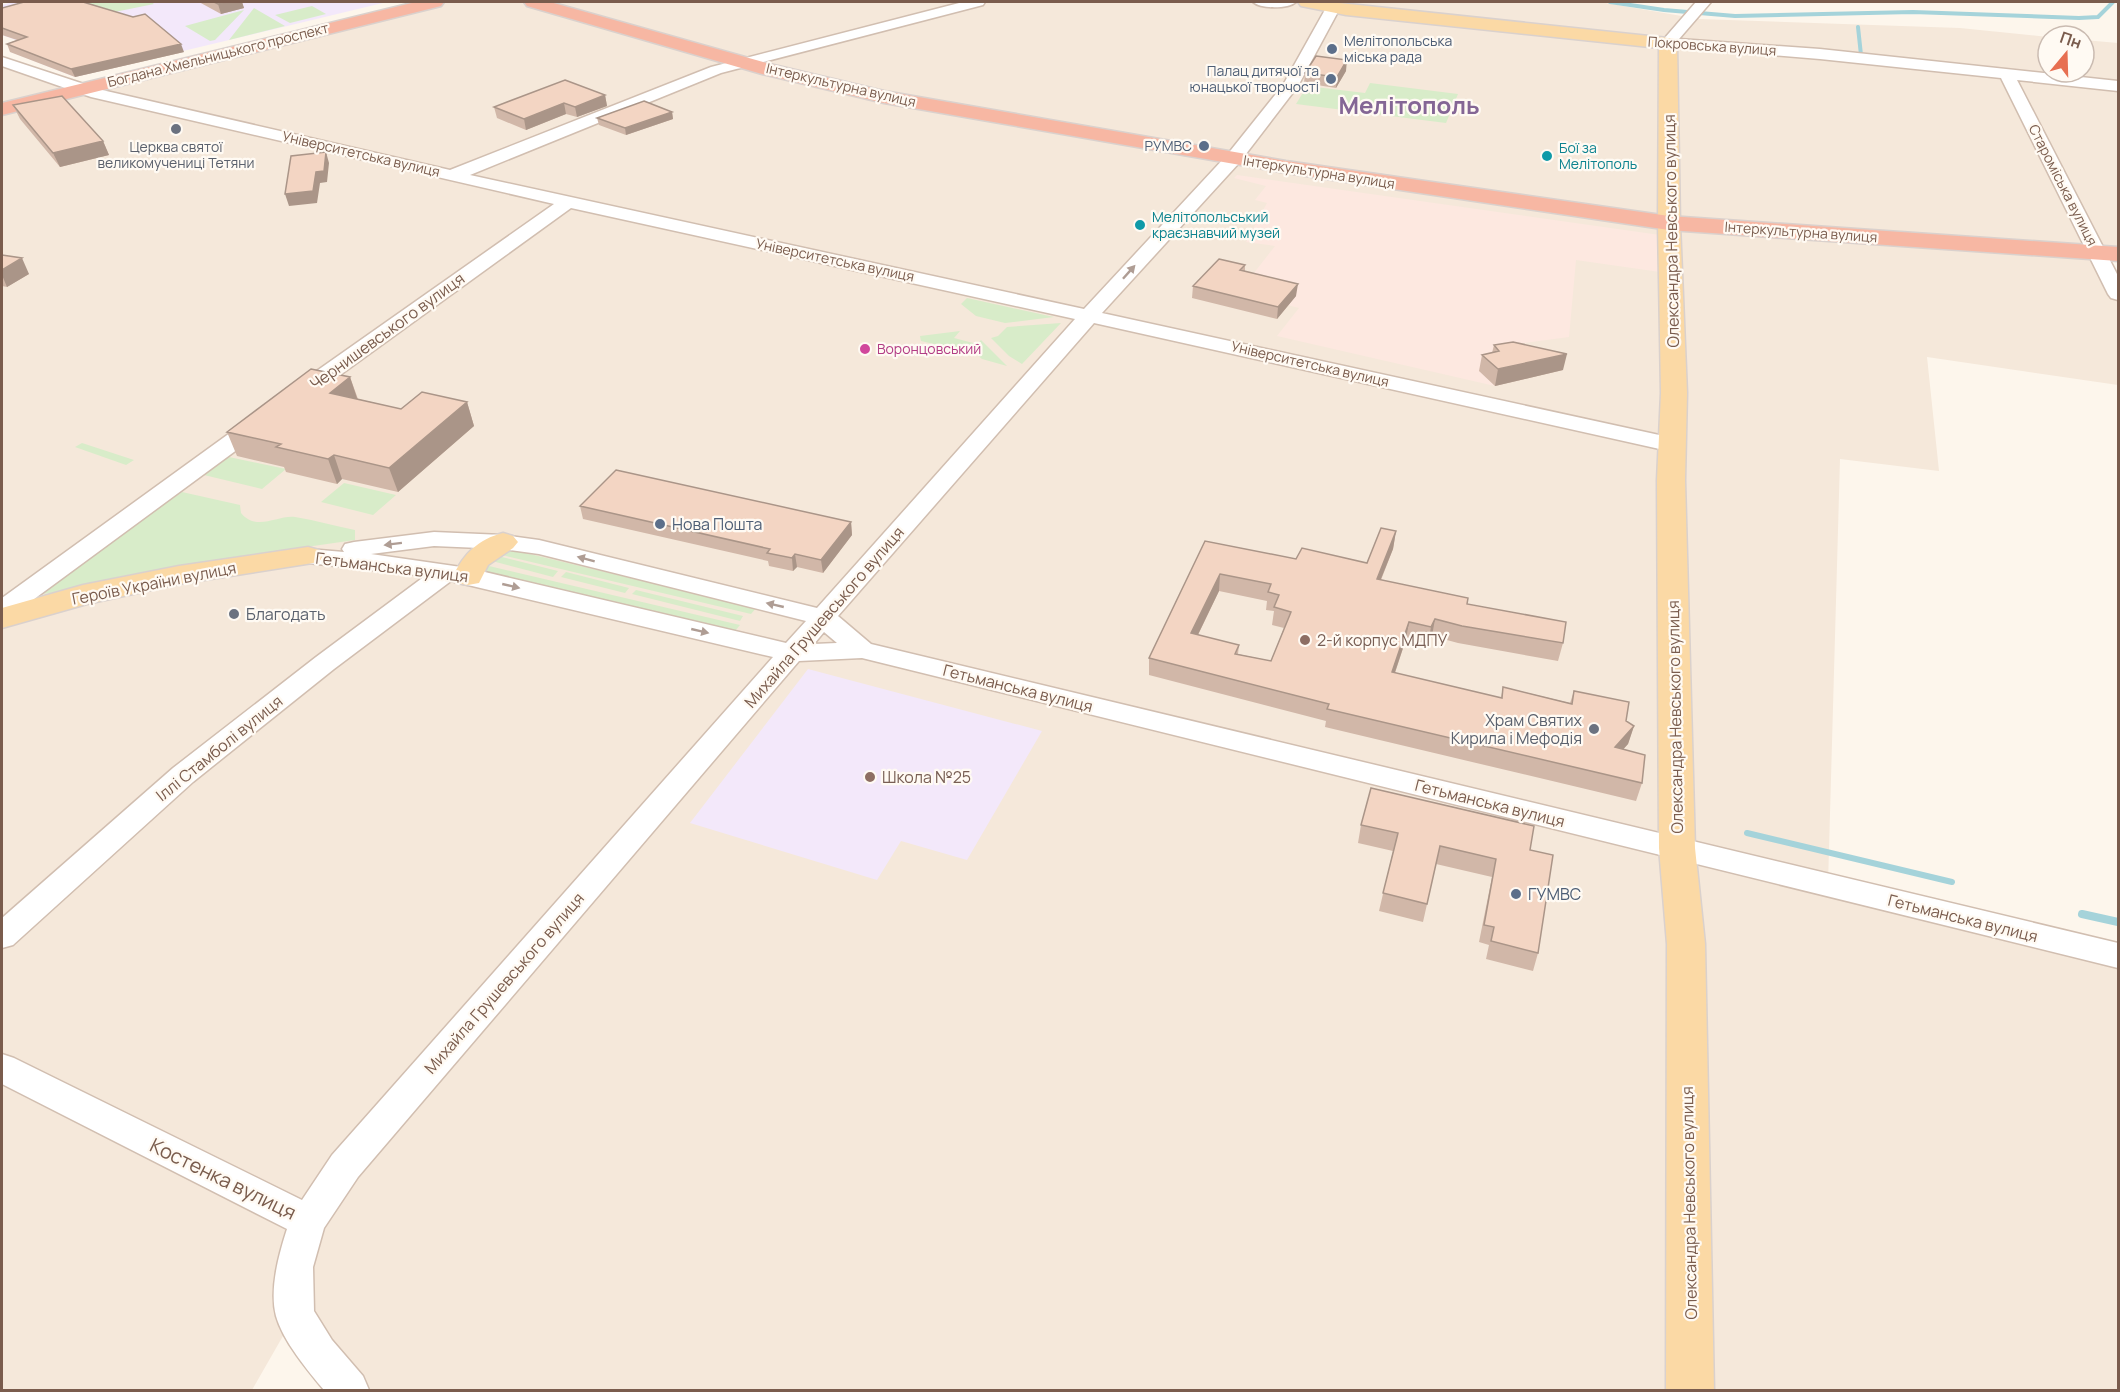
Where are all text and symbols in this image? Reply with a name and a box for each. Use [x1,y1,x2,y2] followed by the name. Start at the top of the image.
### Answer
[105,18,330,91] street label: Богдана Хмельницького проспект
[2036,24,2096,84] north arrow
[2057,26,2085,54] text: Пн
[1344,31,1452,66] place label: Мелітопольська міська рада
[1647,32,1777,59] street label: Покровська вулиця
[1325,42,1339,56] marker: Мелітопольська міська рада
[764,58,918,111] street label: Інтеркультурна вулиця
[1190,61,1319,96] place label: Палац дитячої та юнацької творчості
[1324,72,1338,86] marker: Палац дитячої та юнацької творчості
[1338,88,1480,121] district label: Мелітополь
[1658,114,1684,348] street label: Олександра Невського вулиця
[2025,121,2102,249] street label: Староміська вулиця
[169,122,183,136] marker: Церква святої великомучениці Тетяни
[280,126,442,181] street label: Університетська вулиця
[1144,136,1192,155] place label: РУМВC
[98,137,254,172] place label: Церква святої великомучениці Тетяни
[1559,138,1637,173] place label: Бої за Мелітополь
[1197,139,1211,153] marker: РУМВC
[1540,149,1554,163] marker: Бої за Мелітополь
[1242,150,1396,193] street label: Інтеркультурна вулиця
[1152,207,1280,242] place label: Мелітопольський краєзнавчий музей
[1724,217,1878,246] street label: Інтеркультурна вулиця
[1133,218,1147,232] marker: Мелітопольський краєзнавчий музей
[754,233,916,286] street label: Університетська вулиця
[1122,265,1136,279] one-way arrow
[305,267,469,395] street label: Чернишевського вулиця
[1229,336,1391,391] street label: Університетська вулиця
[877,339,981,358] place label: Воронцовський
[858,342,872,356] marker: Воронцовський
[672,513,762,535] place label: Нова Пошта
[653,517,667,531] marker: Нова Пошта
[739,522,909,712] street label: Михайла Грушевського вулиця
[384,539,403,549] one-way arrow
[314,547,470,587] street label: Гетьманська вулиця
[577,554,595,563] one-way arrow
[70,556,238,610] street label: Героїв України вулиця
[501,581,520,591] one-way arrow
[766,600,784,610] one-way arrow
[1662,600,1688,834] street label: Олександра Невського вулиця
[246,603,326,625] place label: Благодать
[227,607,241,621] marker: Благодать
[691,627,709,637] one-way arrow
[1317,629,1447,651] place label: 2-й корпус МДПУ
[1298,633,1312,647] marker: 2-й корпус МДПУ
[941,659,1095,717] street label: Гетьманська вулиця
[151,690,287,806] street label: Іллі Стамболі вулиця
[1451,709,1583,749] place label: Храм Святих Кирила і Мефодія
[1587,722,1601,736] marker: Храм Святих Кирила і Мефодія
[882,766,971,788] place label: Школа №25
[863,770,877,784] marker: Школа №25
[1413,774,1567,832] street label: Гетьманська вулиця
[1528,883,1581,905] place label: ГУМВС
[1509,887,1523,901] marker: ГУМВС
[419,888,589,1078] street label: Михайла Грушевського вулиця
[1886,889,2040,947] street label: Гетьманська вулиця
[1676,1086,1702,1320] street label: Олександра Невського вулиця
[146,1131,301,1226] street label: Костенка вулиця

